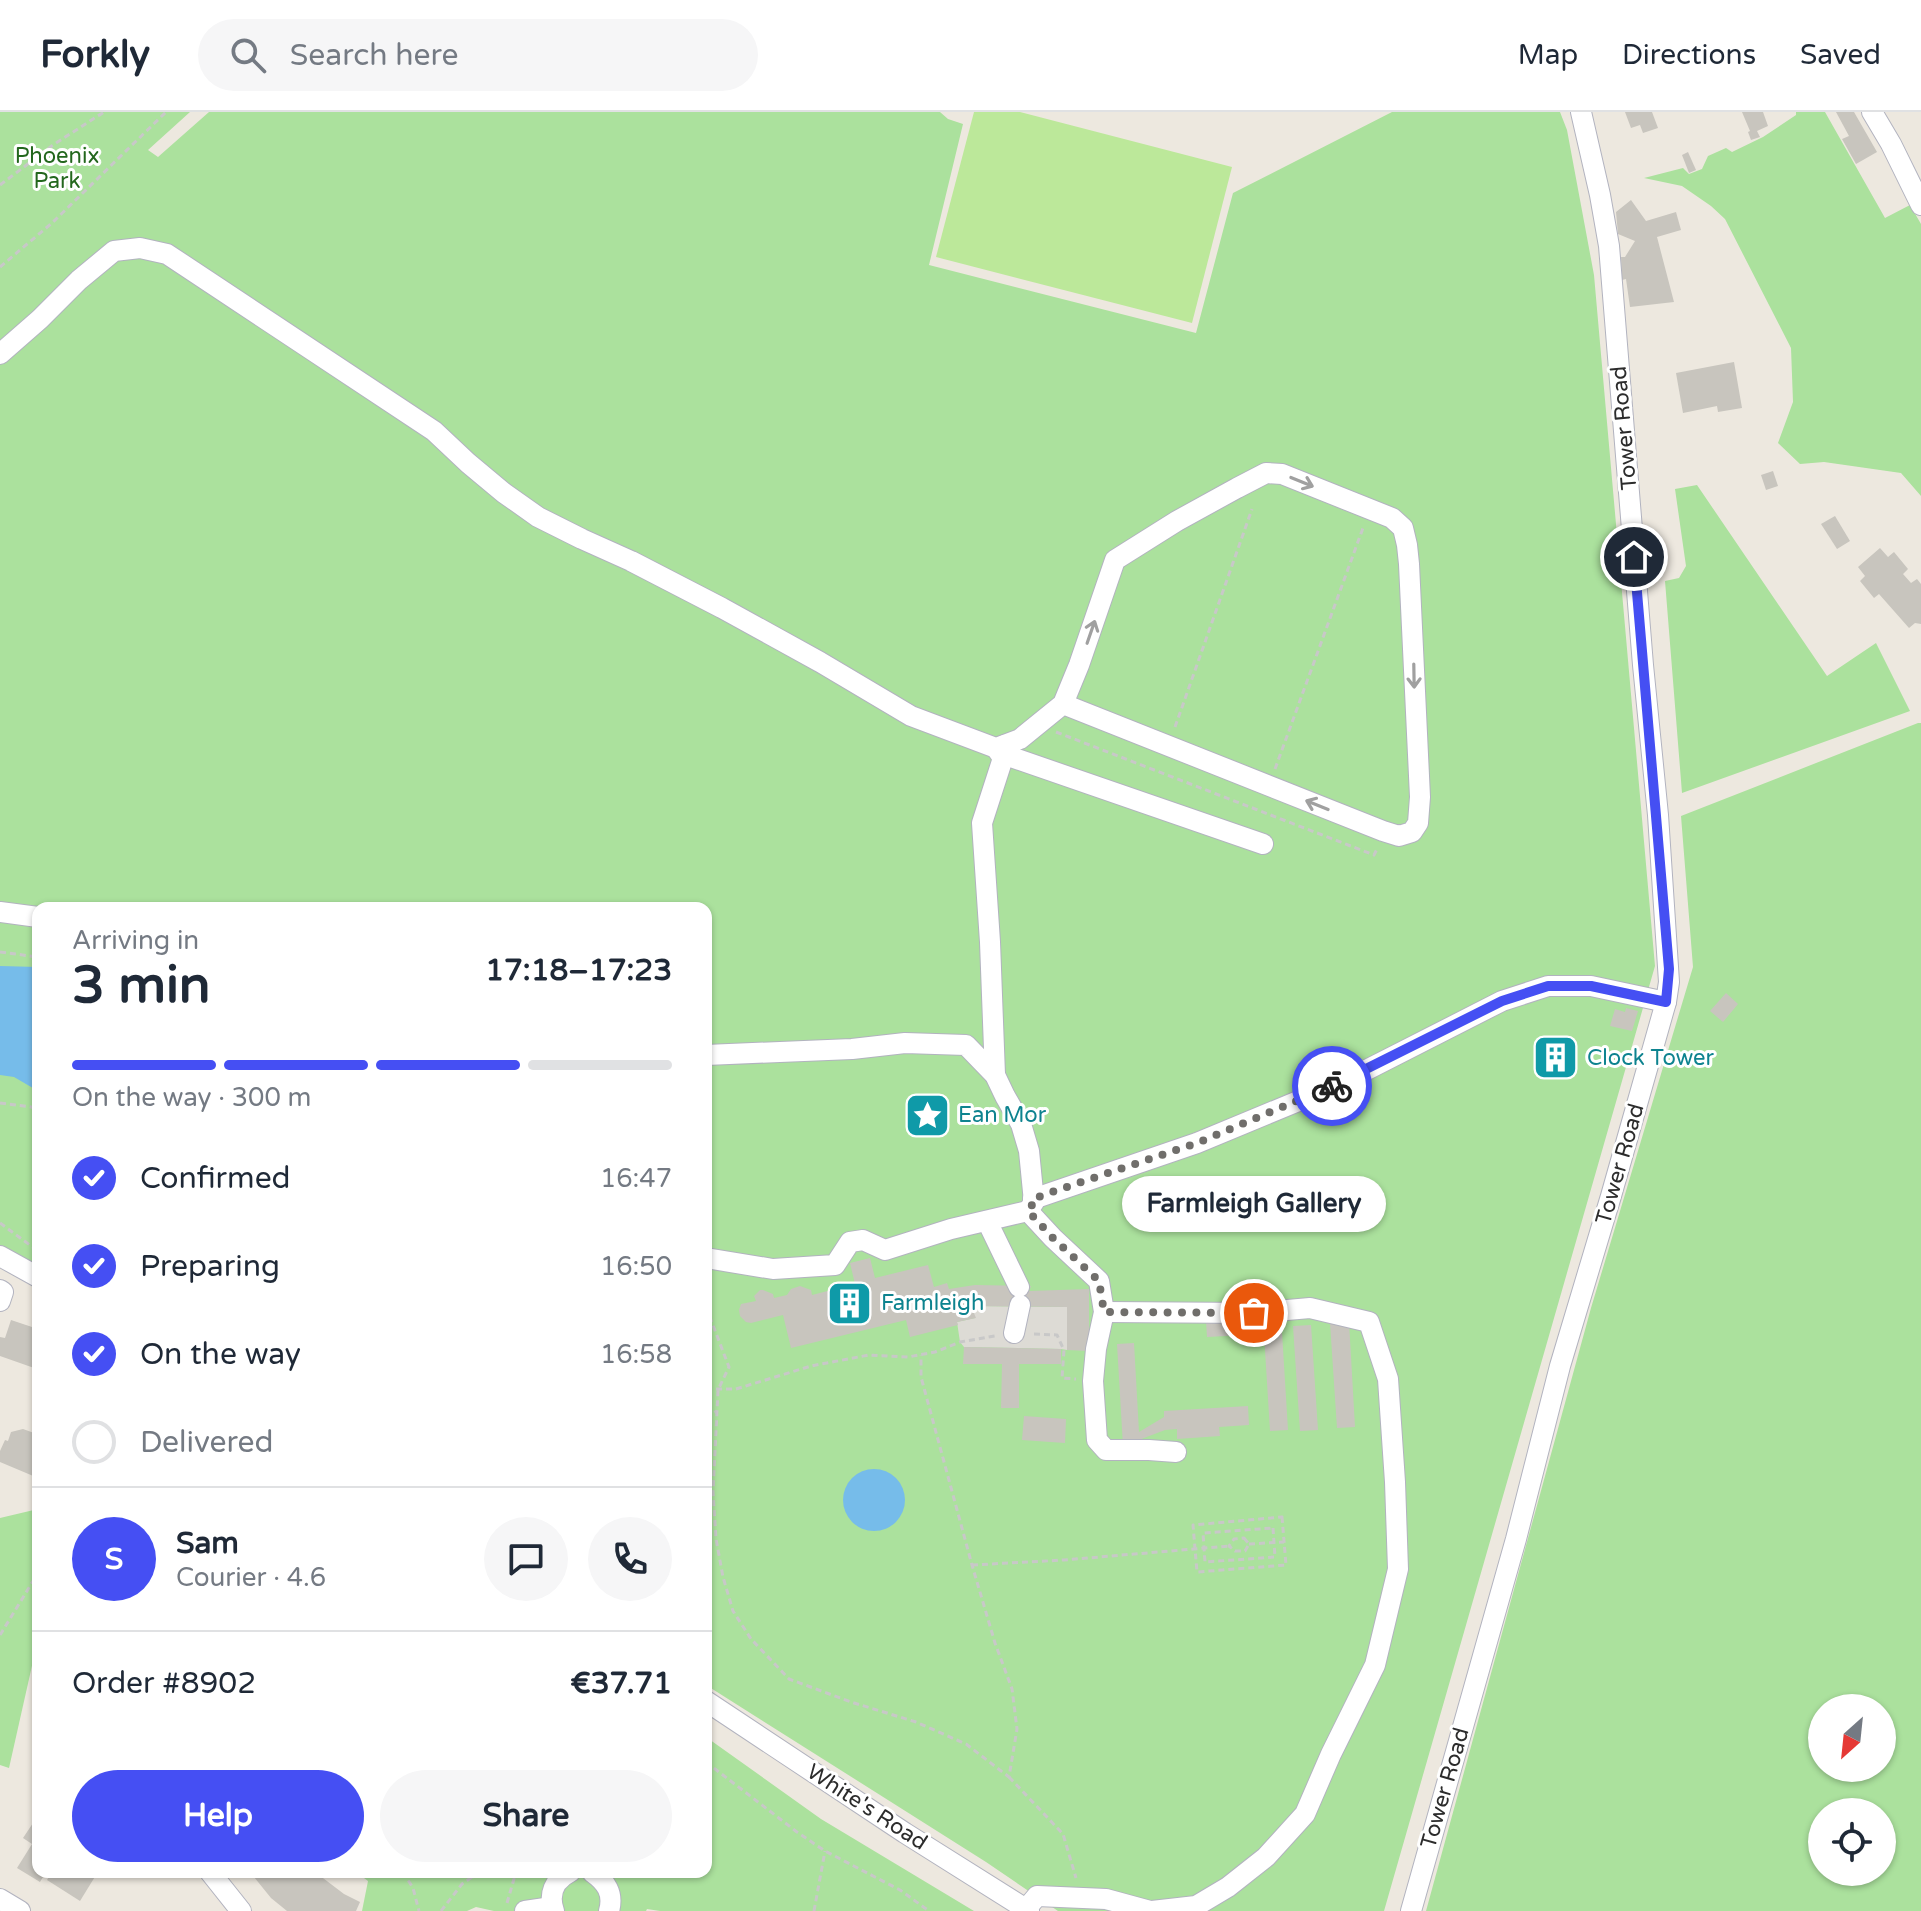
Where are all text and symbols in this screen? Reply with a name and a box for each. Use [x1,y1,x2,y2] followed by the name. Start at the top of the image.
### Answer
[198,19,758,91] search box
[40,32,150,78] text: Forkly
[226,33,270,77] icon: search
[290,37,459,74] text: Search here
[1518,38,1578,72] text: Map
[1622,38,1756,72] text: Directions
[1800,38,1881,72] text: Saved
[15,143,99,194] park label: Phoenix Park
[1606,365,1642,491] street label: Tower Road
[1289,476,1314,490] one-way arrow
[1600,523,1668,591] pin
[1612,535,1656,579] icon: home
[1084,619,1099,644] one-way arrow
[1406,662,1422,689] one-way arrow
[1305,796,1330,811] one-way arrow
[72,925,199,956] text: Arriving in
[485,952,672,989] text: 17:18–17:23
[72,954,211,1017] text: 3 min
[1532,1034,1580,1082] building icon: Clock Tower
[1587,1045,1715,1071] place label: Clock Tower
[1292,1046,1372,1126] courier
[1310,1064,1354,1108] icon: bike
[72,1082,311,1113] text: On the way · 300 m
[903,1091,951,1139] place icon: Ean Mor
[1590,1101,1650,1227] street label: Tower Road
[958,1102,1047,1128] place label: Ean Mor
[72,1156,116,1200] icon: check
[140,1160,291,1197] text: Confirmed
[600,1163,672,1194] text: 16:47
[1122,1177,1386,1233] callout: Farmleigh Gallery
[1147,1188,1361,1219] text: Farmleigh Gallery
[72,1244,116,1288] icon: check
[140,1248,280,1285] text: Preparing
[600,1251,672,1282] text: 16:50
[826,1279,874,1327] building icon: Farmleigh
[1220,1279,1288,1347] pin
[881,1290,984,1316] place label: Farmleigh
[1232,1291,1276,1335] icon: bag
[72,1332,116,1376] icon: check
[140,1336,301,1373] text: On the way
[600,1339,672,1370] text: 16:58
[140,1424,274,1461] text: Delivered
[484,1517,568,1601] button: chat
[588,1517,672,1601] button: phone
[176,1525,239,1562] text: Sam
[105,1541,123,1578] text: S
[176,1562,326,1593] text: Courier · 4.6
[72,1665,256,1702] text: Order #8902
[570,1665,672,1702] text: €37.71
[1808,1694,1896,1782] north arrow
[1808,1694,1896,1886] map controls
[1415,1725,1475,1851] street label: Tower Road
[802,1758,932,1856] street label: White's Road
[72,1770,364,1862] button: Help
[380,1770,672,1862] button: Share
[1808,1798,1896,1886] button: locate

